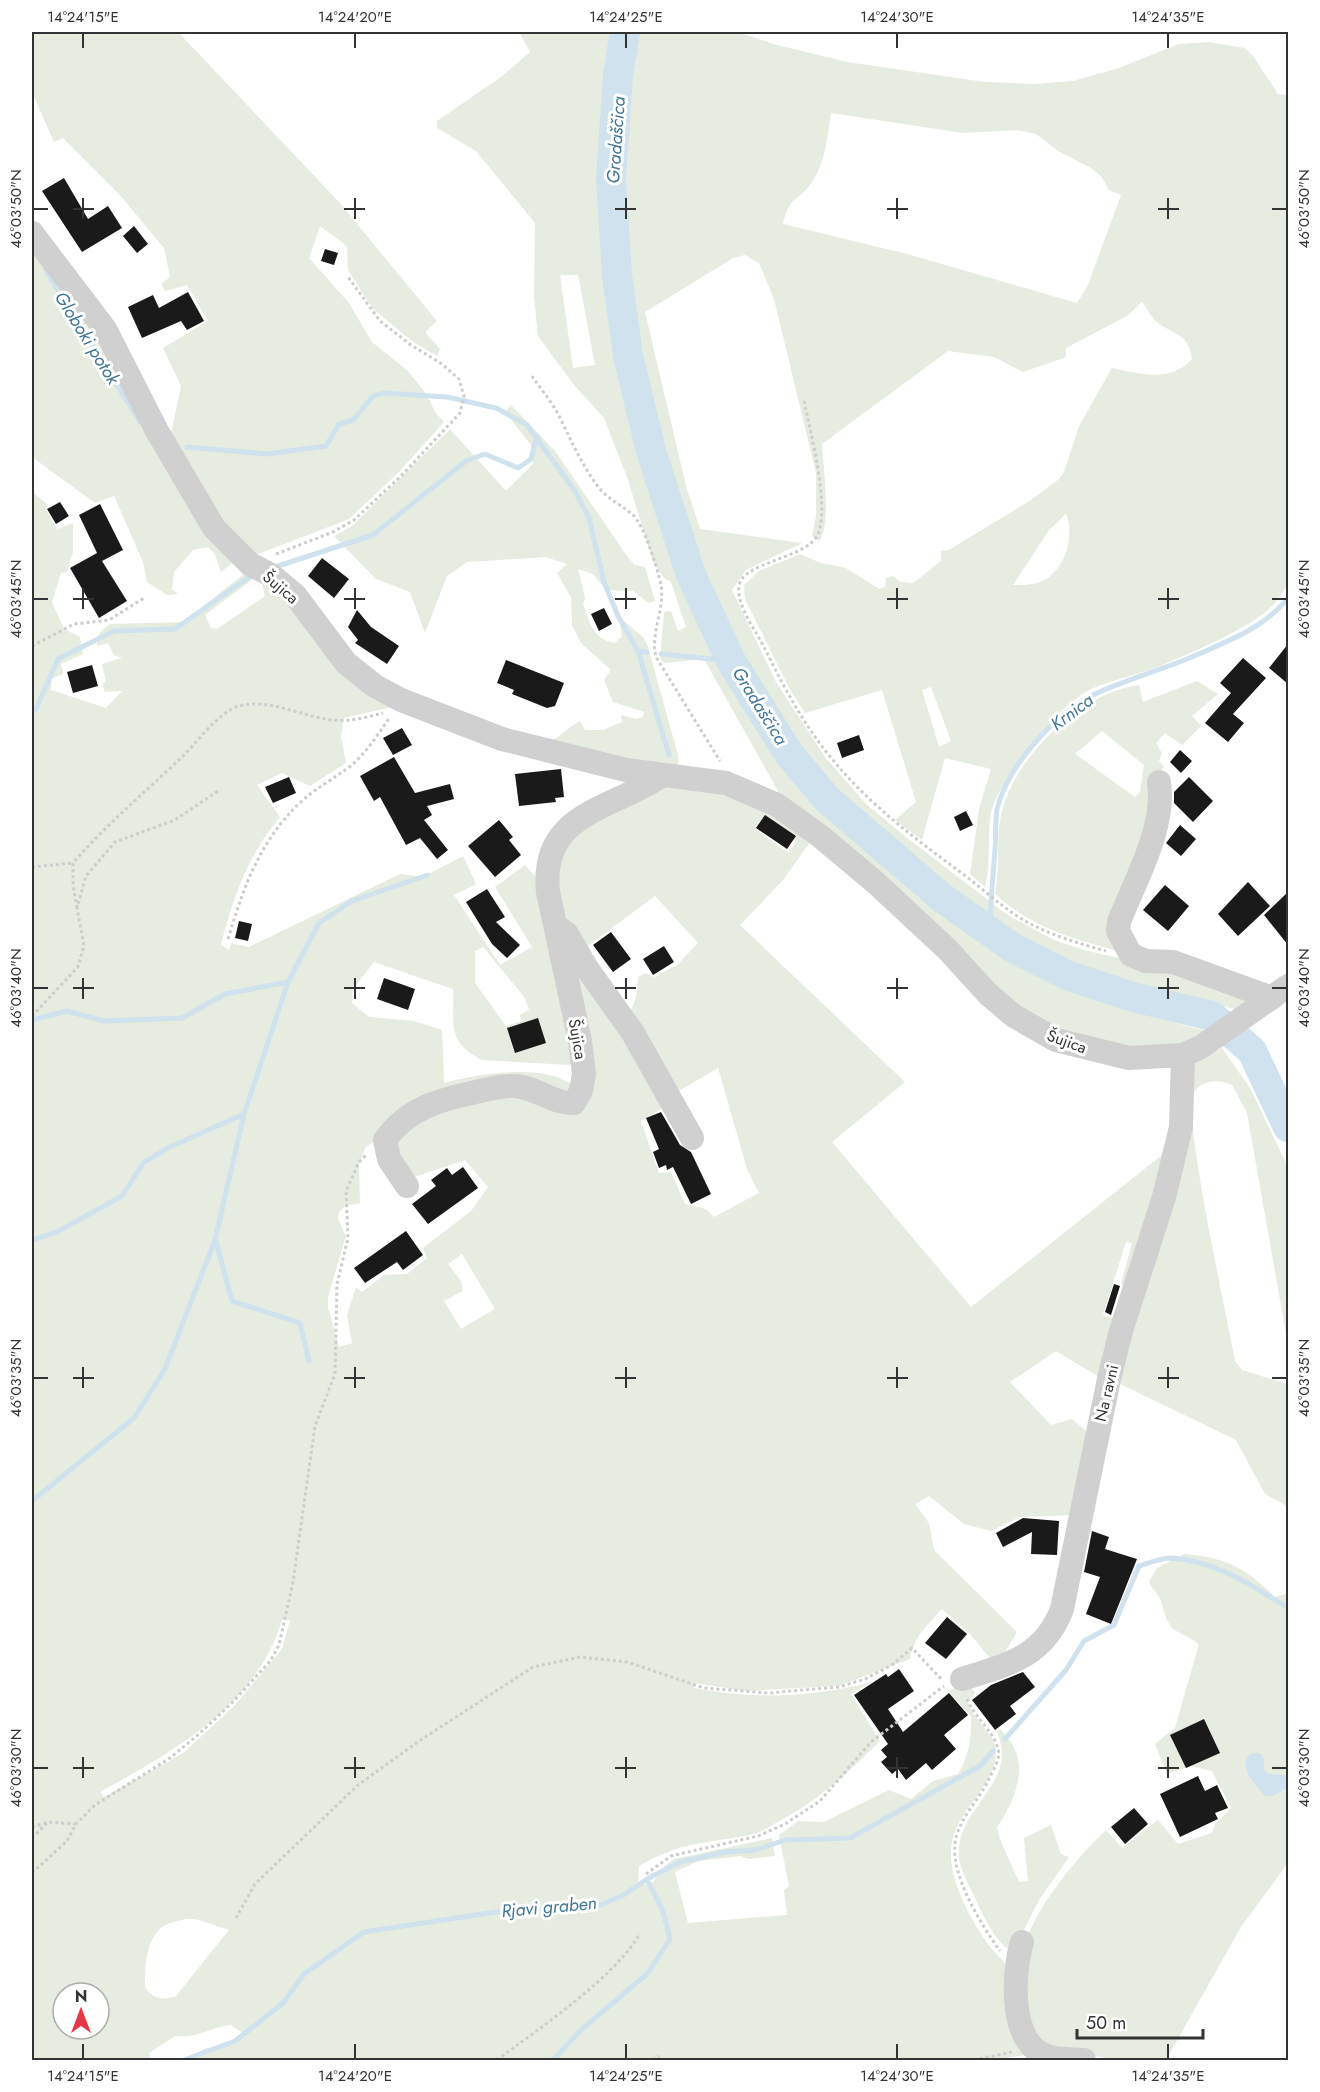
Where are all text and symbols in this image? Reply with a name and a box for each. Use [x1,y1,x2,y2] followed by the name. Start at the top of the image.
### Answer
[47,6,119,28] text: 14°24'15"E
[318,6,392,28] text: 14°24'20"E
[589,6,663,28] text: 14°24'25"E
[860,6,934,28] text: 14°24'30"E
[1131,6,1205,28] text: 14°24'35"E
[600,95,632,185] water label: Gradaščica
[5,169,27,249] text: 46°03'50"N
[1293,169,1315,249] text: 46°03'50"N
[48,287,127,391] water label: Globoki potok
[5,560,27,638] text: 46°03'45"N
[1293,560,1315,638] text: 46°03'45"N
[258,565,304,609] street label: Šujica
[726,662,794,750] water label: Gradaščica
[1045,687,1099,737] water label: Krnica
[5,948,27,1028] text: 46°03'40"N
[1293,948,1315,1028] text: 46°03'40"N
[563,1017,592,1061] street label: Šujica
[1044,1024,1090,1059] street label: Šujica
[5,1339,27,1417] text: 46°03'35"N
[1293,1339,1315,1417] text: 46°03'35"N
[1089,1362,1124,1424] street label: Na ravni
[5,1729,27,1807] text: 46°03'30"N
[1293,1729,1315,1807] text: 46°03'30"N
[500,1890,598,1924] water label: Rjavi graben
[51,1981,111,2041] north arrow
[75,1985,87,2008] text: N
[1077,2002,1203,2040] scale bar
[1086,2010,1126,2036] text: 50 m
[47,2065,119,2087] text: 14°24'15"E
[318,2065,392,2087] text: 14°24'20"E
[589,2065,663,2087] text: 14°24'25"E
[860,2065,934,2087] text: 14°24'30"E
[1131,2065,1205,2087] text: 14°24'35"E

